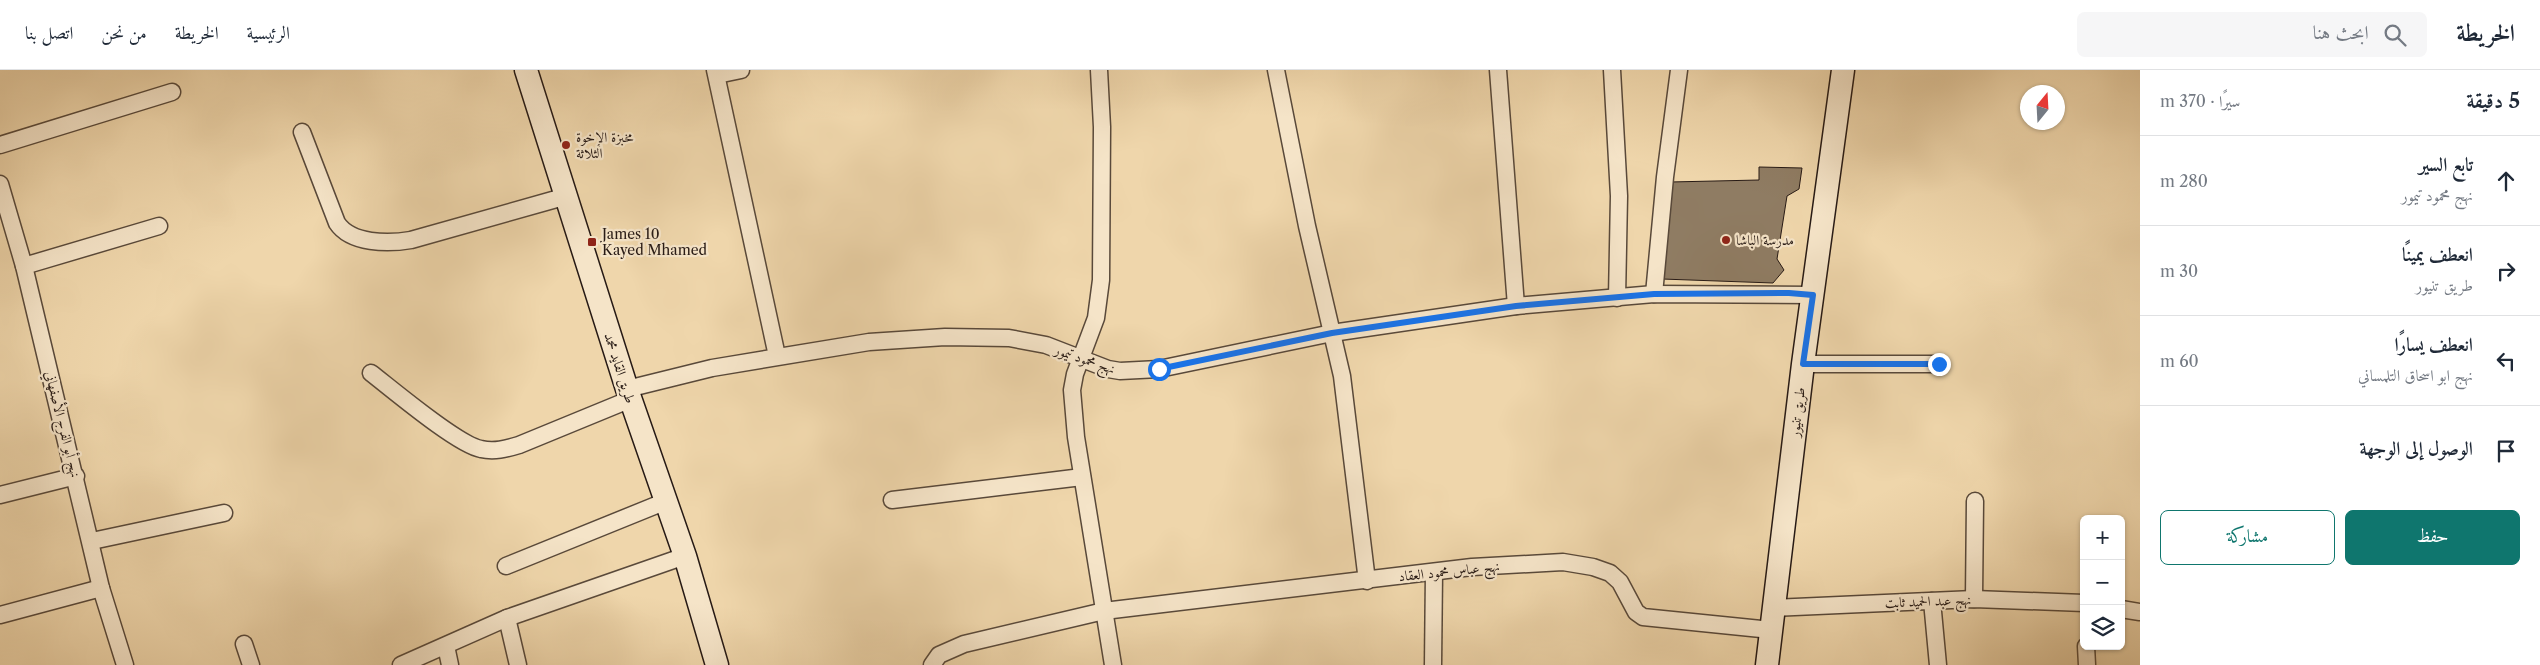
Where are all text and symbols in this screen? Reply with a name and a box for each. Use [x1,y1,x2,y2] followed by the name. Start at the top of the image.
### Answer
[2077,12,2427,57] search box
[2457,18,2515,47] text: الخريطة
[2313,21,2369,44] text: ابحث هنا
[2381,21,2409,49] icon: search
[25,22,73,44] text: اتصل بنا
[101,22,147,44] text: من نحن
[175,22,219,44] text: الخريطة
[247,22,290,44] text: الرئيسية
[2020,85,2065,130] north arrow
[2466,88,2520,113] text: 5 دقيقة
[2160,91,2240,111] text: سيرًا · 370 m
[576,128,634,162] place label: مخبزة الإخوة الثلاثة
[560,139,572,151] marker: مخبزة الإخوة الثلاثة
[2419,153,2473,176] text: تابع السير
[2492,167,2520,195] icon: ahead
[2160,171,2208,191] text: 280 m
[2401,185,2473,205] text: نهج محمود تيمور
[600,225,708,259] place label: James 10 Kayed Mhamed
[1736,231,1794,249] place label: مدرسة الباشا
[1720,234,1732,246] marker: مدرسة الباشا
[586,236,598,248] marker: James 10 Kayed Mhamed
[2402,243,2473,266] text: انعطف يمينًا
[2492,257,2520,285] icon: right
[2160,261,2198,281] text: 30 m
[2416,275,2473,295] text: طريق تنيور
[600,331,640,406] street label: طريق القايد محمد
[2394,333,2473,356] text: انعطف يسارًا
[1049,340,1118,382] street label: نهج محمود تيمور
[2492,347,2520,375] icon: left
[2160,351,2199,371] text: 60 m
[1928,353,1951,376] route end
[1148,358,1171,381] route start
[2358,365,2473,385] text: نهج ابو اسحاق التلمساني
[37,369,86,480] street label: نهج أبو الفرج الأصفهاني
[1785,386,1809,440] street label: طريق تنيور
[2359,437,2473,460] text: الوصول إلى الوجهة
[2492,437,2520,465] icon: arrive
[2160,510,2335,565] button: مشاركة
[2345,510,2520,565] button: حفظ
[2080,515,2125,650] map controls
[2080,515,2125,560] button: +
[1398,557,1501,589] street label: نهج عباس محمود العقاد
[2080,560,2125,605] button: −
[1884,590,1972,616] street label: نهج عبد الحميد ثابت
[2080,605,2125,650] button: layers

